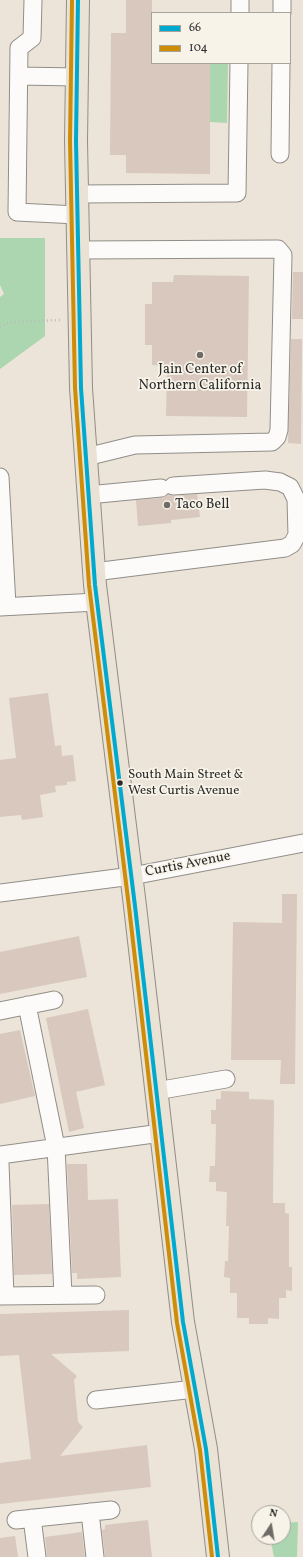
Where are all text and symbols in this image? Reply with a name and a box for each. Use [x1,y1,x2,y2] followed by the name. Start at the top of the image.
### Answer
[151,12,291,64] legend
[189,20,201,36] text: 66
[189,40,208,56] text: 104
[195,350,205,360] marker: Jain Center of Northern California
[139,362,261,394] place label: Jain Center of Northern California
[175,497,230,513] place label: Taco Bell
[162,500,172,510] marker: Taco Bell
[128,768,244,799] place label: South Main Street & West Curtis Avenue
[115,778,125,788] marker: South Main Street & West Curtis Avenue
[144,848,232,882] street label: Curtis Avenue
[251,1505,291,1545] north arrow
[268,1506,279,1522] text: N

